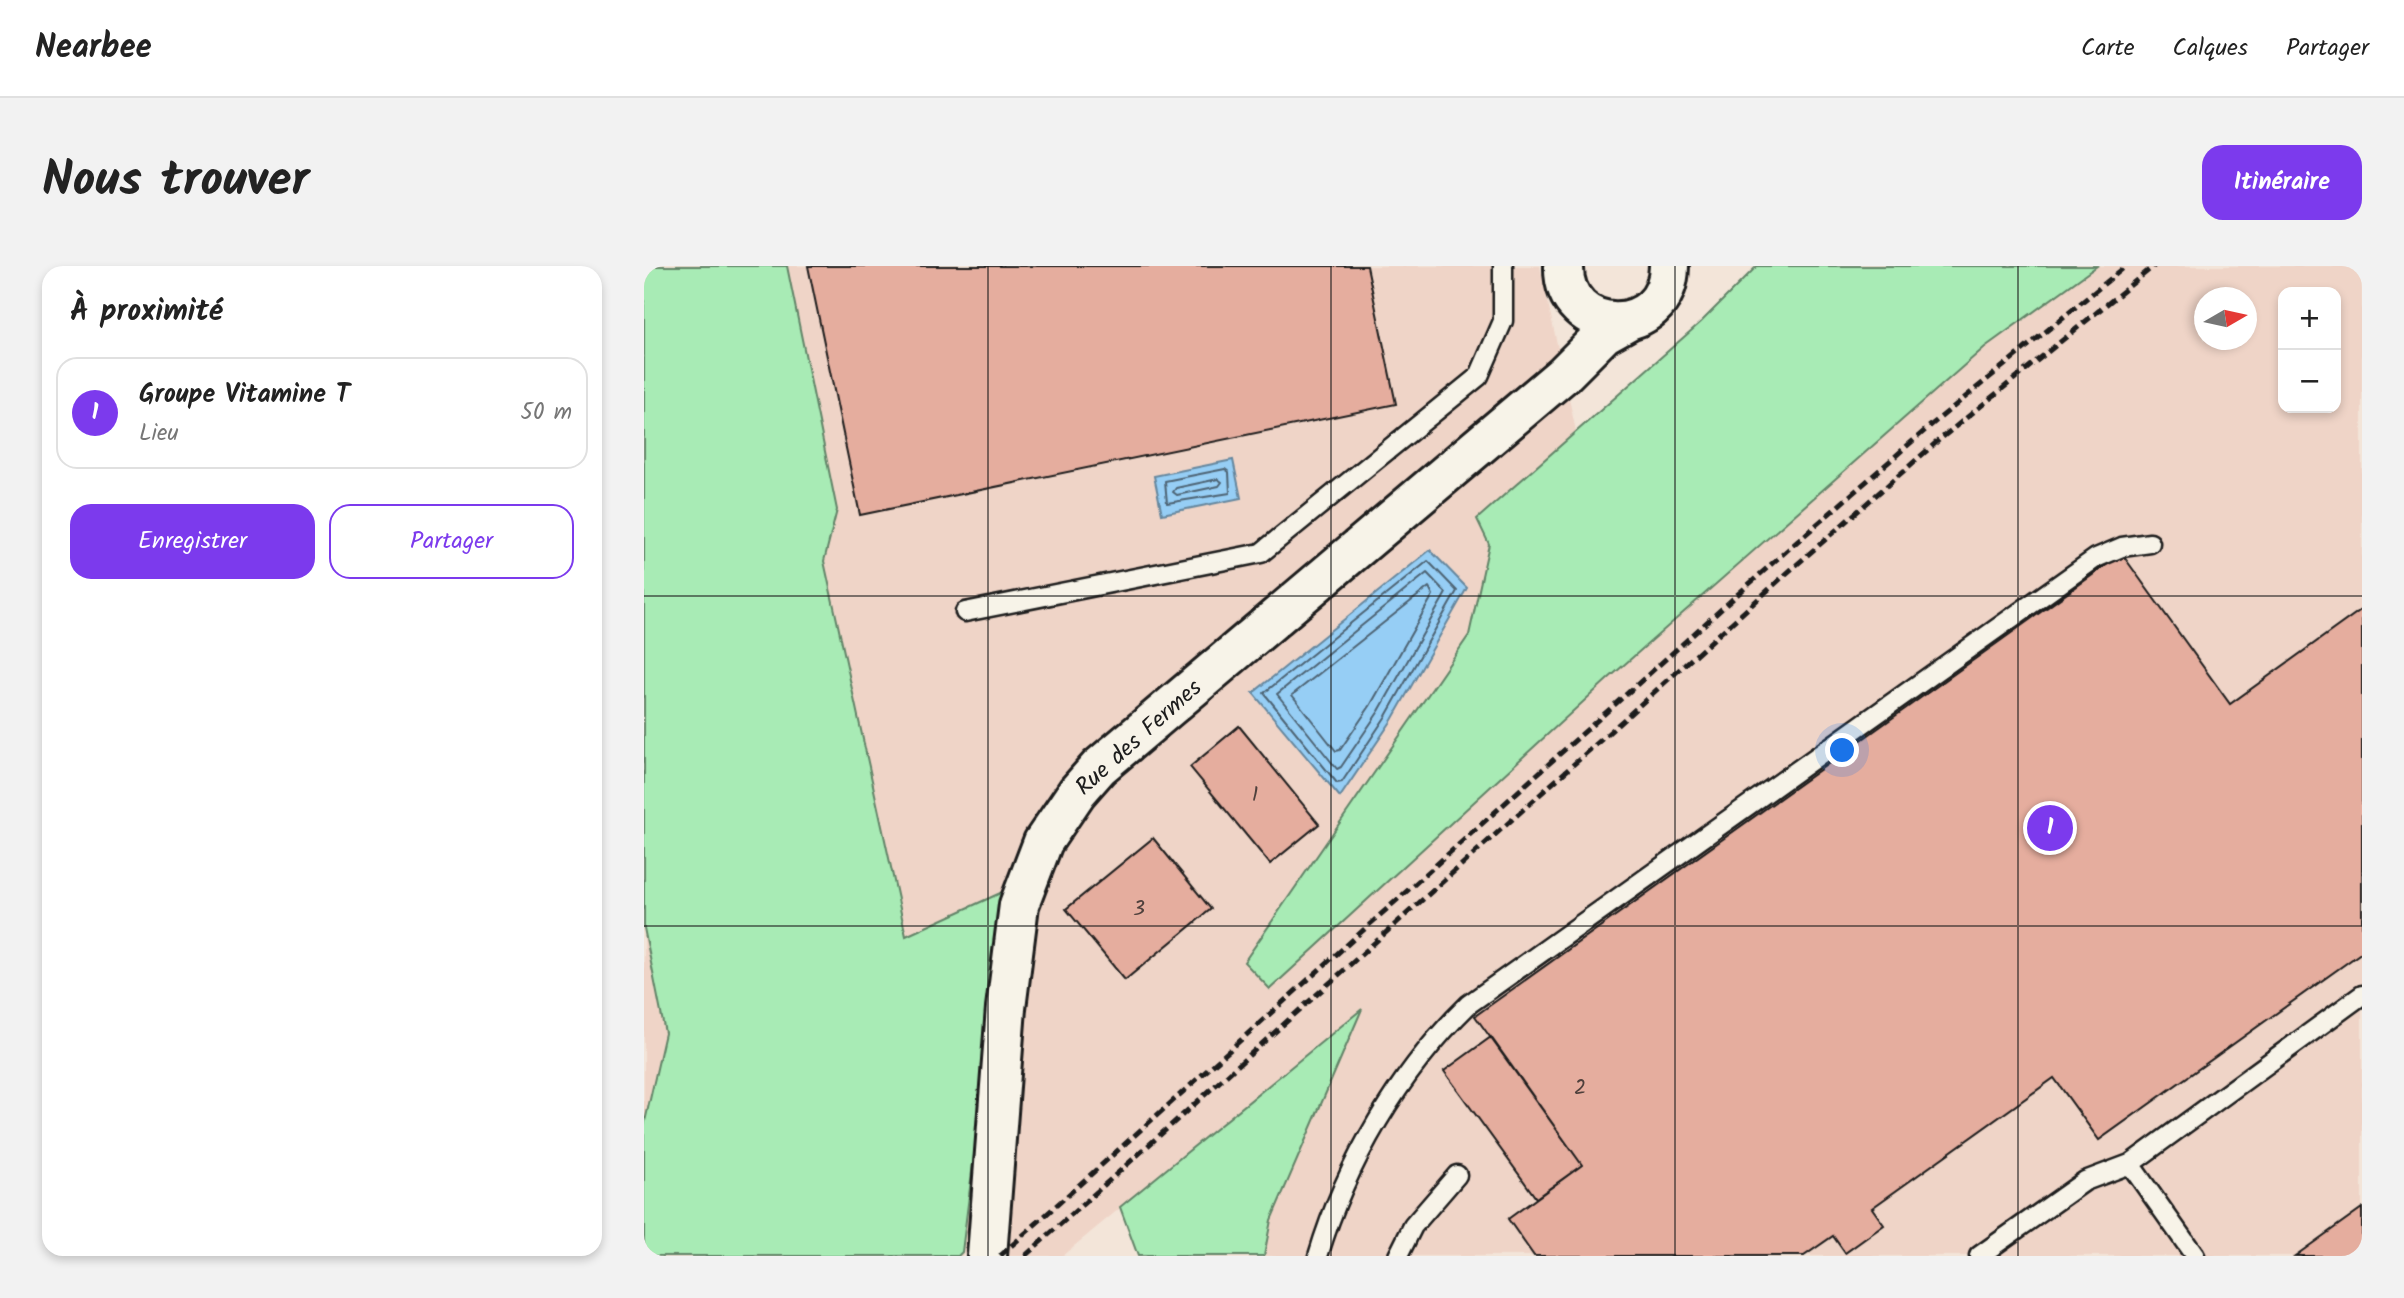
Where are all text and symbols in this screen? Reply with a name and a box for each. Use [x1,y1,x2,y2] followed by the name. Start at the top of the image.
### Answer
[35,22,152,75] text: Nearbee
[2081,29,2135,68] text: Carte
[2173,29,2248,68] text: Calques
[2286,29,2369,68] text: Partager
[42,143,309,221] text: Nous trouver
[2202,145,2362,220] button: Itinéraire
[2194,287,2257,350] north arrow
[2278,287,2341,413] map controls
[2278,287,2341,350] button: +
[70,288,223,336] text: À proximité
[2278,350,2341,413] button: −
[139,374,350,416] text: Groupe Vitamine T
[92,395,98,431] text: 1
[521,395,572,431] text: 50 m
[139,416,178,452] text: Lieu
[70,504,315,579] button: Enregistrer
[329,504,574,579] button: Partager
[1066,670,1212,806] street label: Rue des Fermes
[1825,733,1859,767] your location
[1252,779,1258,812] house number: 1
[2027,802,2073,854] pin: 1
[1133,893,1145,926] house number: 3
[1574,1072,1586,1105] house number: 2

